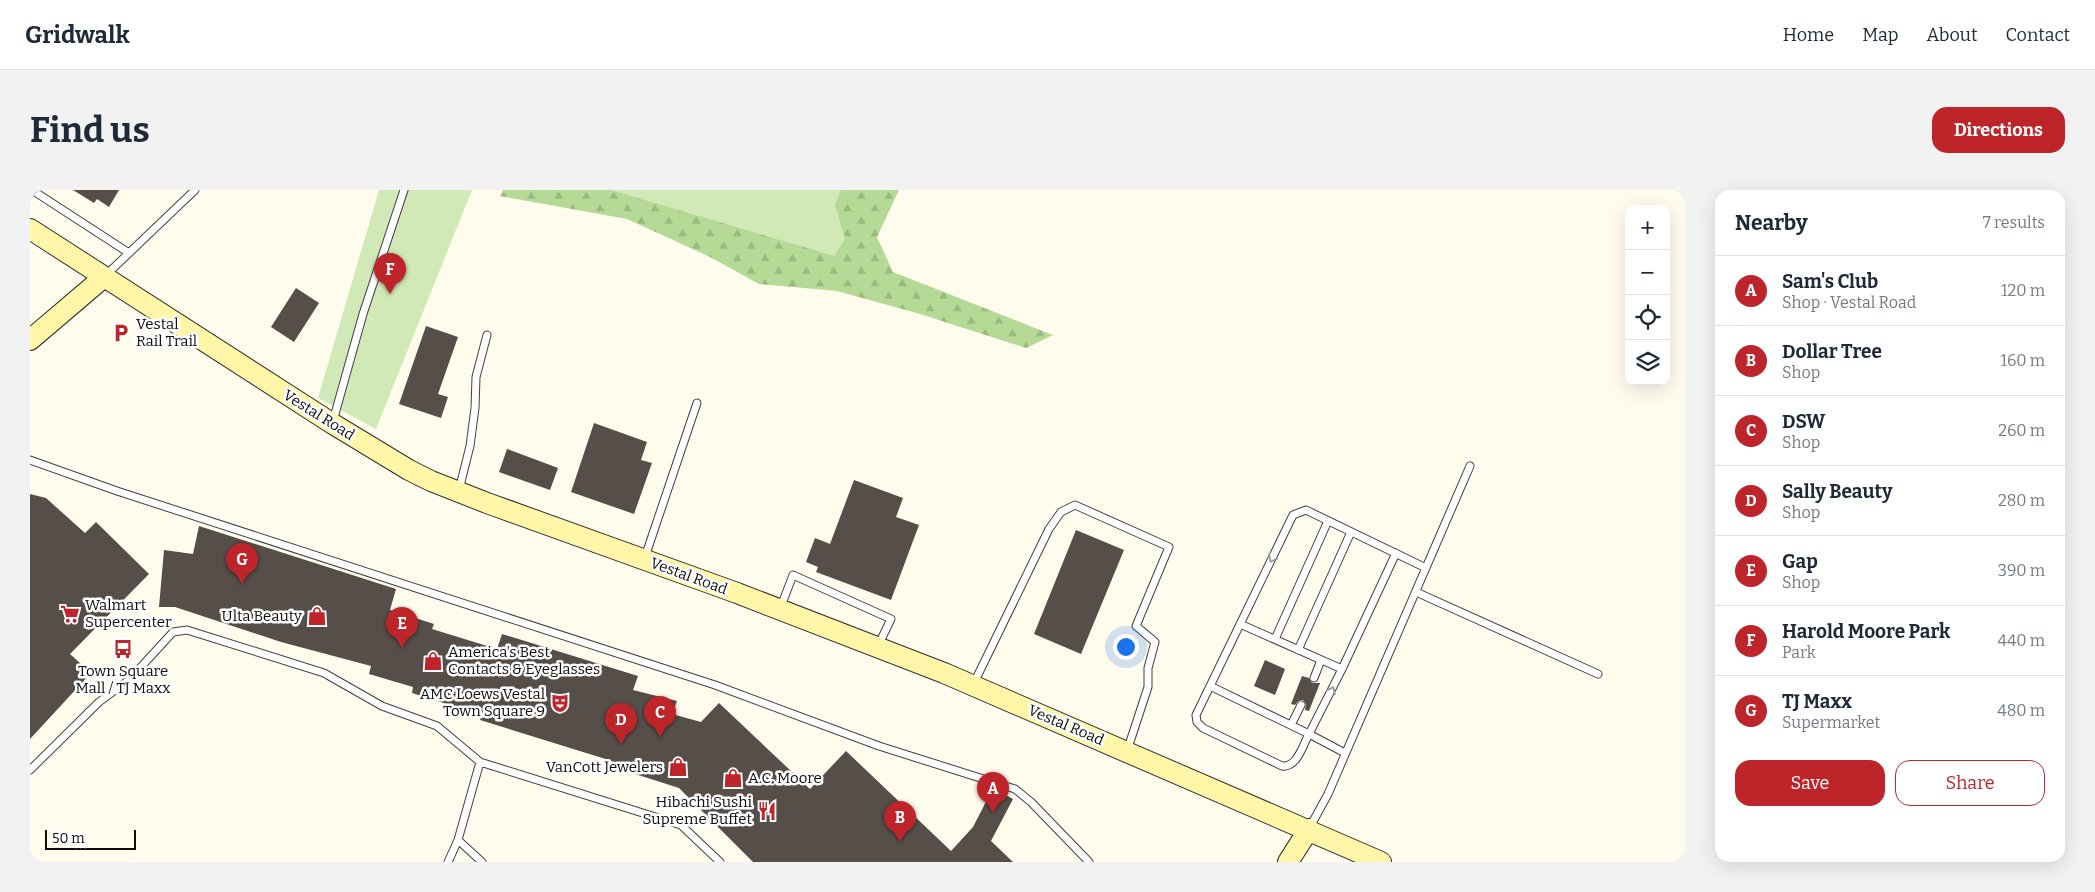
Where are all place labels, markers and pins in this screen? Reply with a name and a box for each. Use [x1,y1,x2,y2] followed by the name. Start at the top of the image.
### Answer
[374,253,406,294] pin: F
[136,315,197,350] place label: Vestal Rail Trail
[110,322,132,344] parking icon: Vestal Rail Trail
[226,543,258,584] pin: G
[85,596,172,631] place label: Walmart Supercenter
[59,603,81,625] supermarket icon: Walmart Supercenter
[306,605,328,627] shop icon: Ulta Beauty
[221,607,302,625] place label: Ulta Beauty
[386,607,418,648] pin: E
[112,638,134,660] bus stop icon: Town Square Mall / TJ Maxx
[448,643,600,678] place label: America's Best Contacts & Eyeglasses
[422,650,444,672] shop icon: America's Best Contacts & Eyeglasses
[75,662,171,697] place label: Town Square Mall / TJ Maxx
[420,685,545,720] place label: AMC Loews Vestal Town Square 9
[549,692,571,714] theatre icon: AMC Loews Vestal Town Square 9
[644,696,676,737] pin: C
[605,703,637,744] pin: D
[667,756,689,778] shop icon: VanCott Jewelers
[546,758,663,776] place label: VanCott Jewelers
[722,767,744,789] shop icon: A.C. Moore
[748,769,822,787] place label: A.C. Moore
[977,772,1009,813] pin: A
[643,793,753,828] place label: Hibachi Sushi Supreme Buffet
[756,800,778,822] restaurant icon: Hibachi Sushi Supreme Buffet
[884,801,916,842] pin: B

